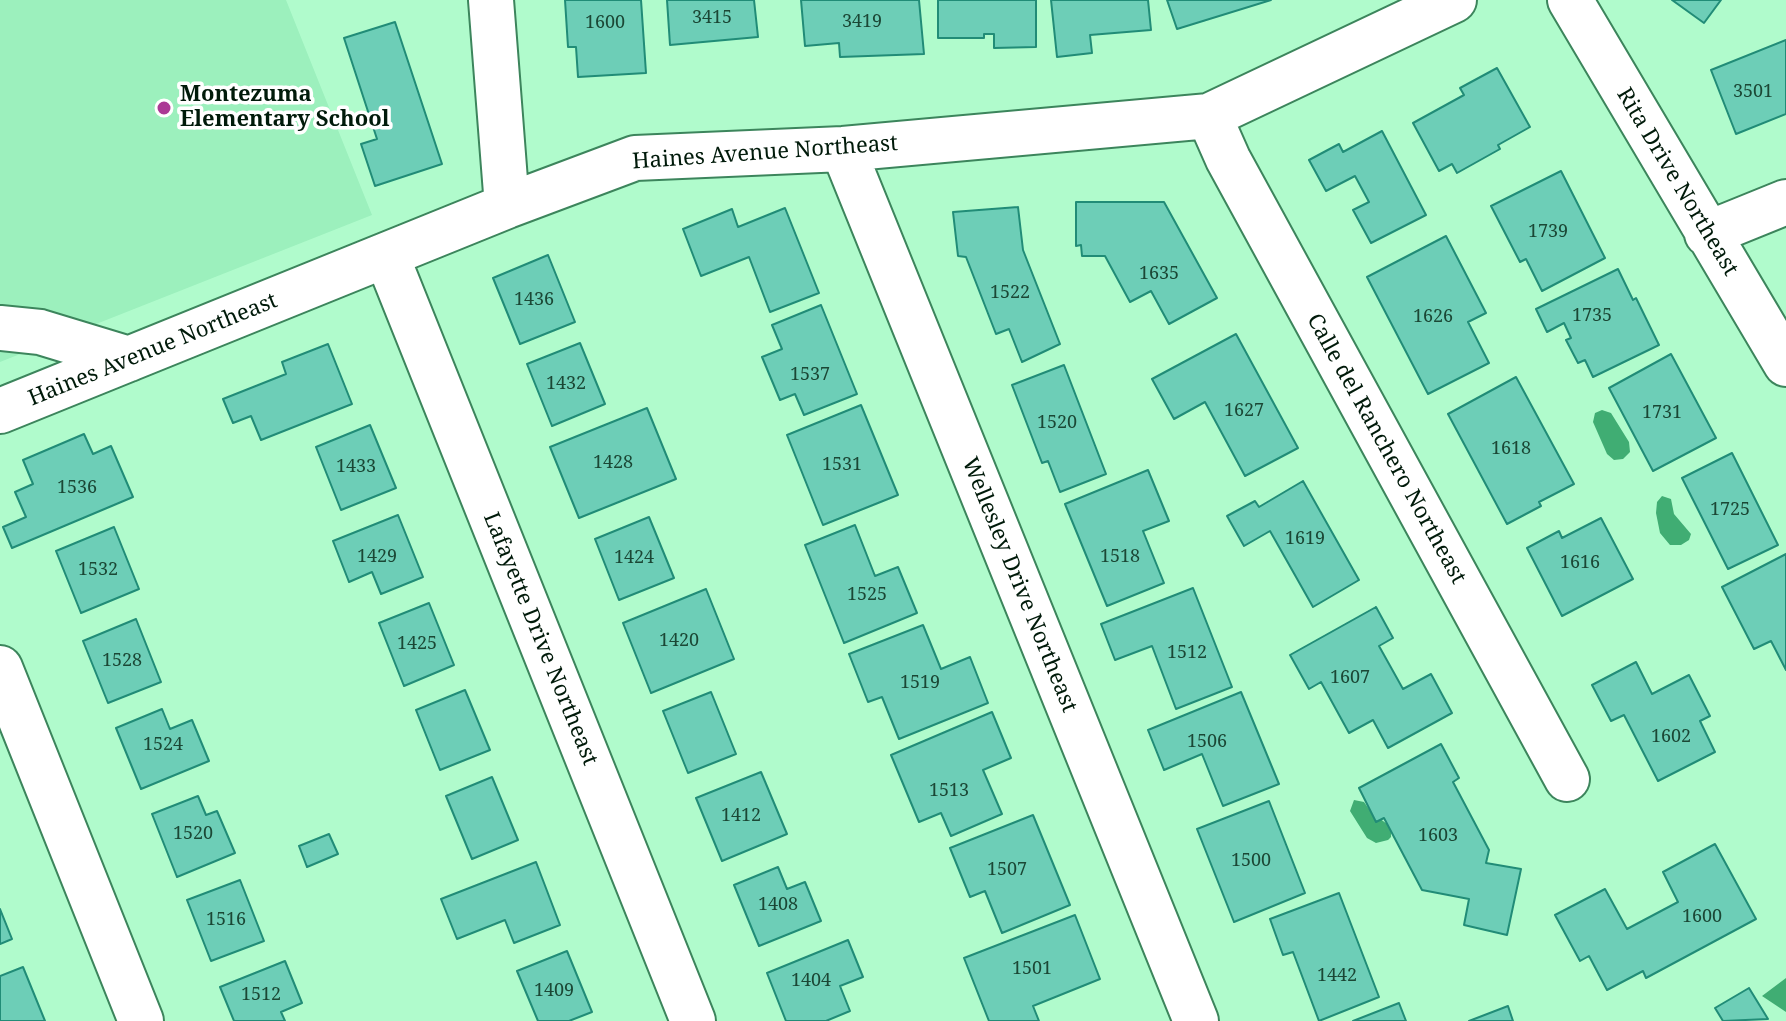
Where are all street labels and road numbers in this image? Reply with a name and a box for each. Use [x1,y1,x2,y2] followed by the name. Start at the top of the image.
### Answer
[1610,83,1744,281] street label: Rita Drive Northeast
[631,131,899,175] street label: Haines Avenue Northeast
[25,288,281,412] street label: Haines Avenue Northeast
[1301,309,1471,589] street label: Calle del Ranchero Northeast
[956,454,1082,716] street label: Wellesley Drive Northeast
[477,509,603,769] street label: Lafayette Drive Northeast

